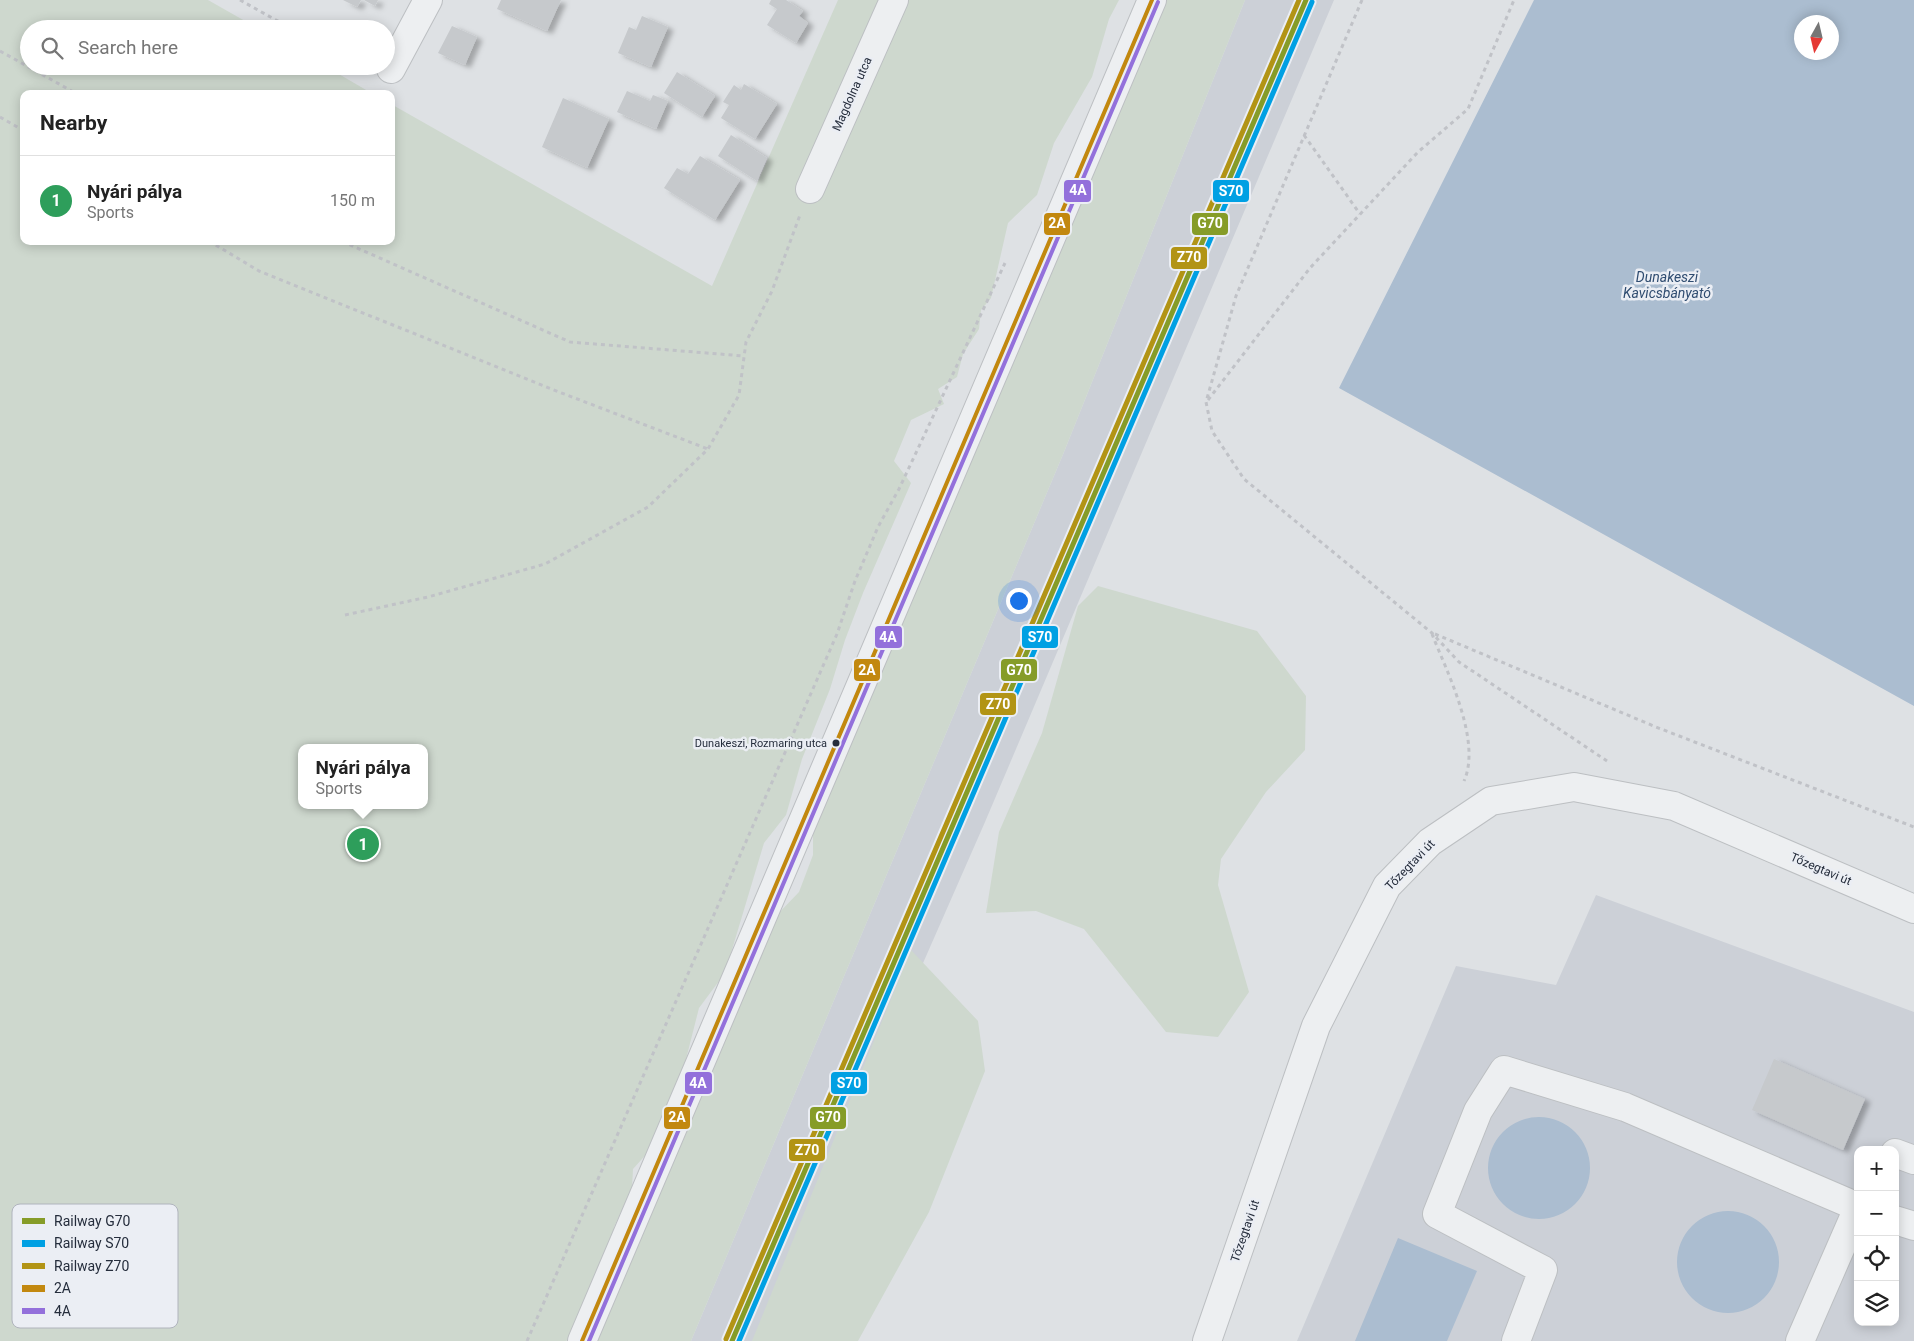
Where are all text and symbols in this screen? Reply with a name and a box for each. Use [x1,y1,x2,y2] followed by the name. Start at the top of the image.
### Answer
[1794,15,1839,60] north arrow
[20,20,395,75] search box
[38,34,66,62] icon: search
[78,36,178,59] text: Search here
[829,55,875,133] street label: Magdolna utca
[40,111,107,135] text: Nearby
[1063,179,1092,203] line badge: 4A
[1212,179,1250,203] line badge: S70
[87,180,182,203] text: Nyári pálya
[1069,182,1087,198] text: 4A
[1219,183,1243,199] text: S70
[51,191,61,210] text: 1
[330,191,375,210] text: 150 m
[87,203,134,222] text: Sports
[1043,212,1071,236] line badge: 2A
[1191,212,1229,236] line badge: G70
[1048,215,1066,231] text: 2A
[1197,215,1223,231] text: G70
[1170,246,1208,270] line badge: Z70
[1177,249,1201,265] text: Z70
[1623,269,1711,301] water label: Dunakeszi Kavicsbányató
[1006,588,1032,614] your location
[874,625,903,649] line badge: 4A
[1021,625,1059,649] line badge: S70
[879,629,897,645] text: 4A
[1028,629,1052,645] text: S70
[853,658,881,682] line badge: 2A
[1000,658,1038,682] line badge: G70
[858,662,876,678] text: 2A
[1006,662,1032,678] text: G70
[979,692,1017,716] line badge: Z70
[986,696,1010,712] text: Z70
[695,737,827,750] place label: Dunakeszi, Rozmaring utca
[831,738,841,748] marker: Dunakeszi, Rozmaring utca
[298,744,428,809] popup
[315,756,411,779] text: Nyári pálya
[315,779,362,798] text: Sports
[347,825,379,863] pin: 1
[1382,837,1438,893] street label: Tőzegtavi út
[1788,850,1854,888] street label: Tőzegtavi út
[684,1071,713,1095] line badge: 4A
[830,1071,868,1095] line badge: S70
[689,1075,707,1091] text: 4A
[837,1075,861,1091] text: S70
[663,1106,691,1130] line badge: 2A
[809,1106,847,1130] line badge: G70
[668,1109,686,1125] text: 2A
[815,1109,841,1125] text: G70
[788,1138,826,1162] line badge: Z70
[795,1142,819,1158] text: Z70
[1854,1146,1899,1326] map controls
[1854,1146,1899,1191] button: +
[1854,1191,1899,1236] button: −
[1228,1198,1262,1264] street label: Tőzegtavi út
[12,1204,178,1328] legend
[54,1213,131,1229] text: Railway G70
[54,1235,129,1251] text: Railway S70
[1854,1236,1899,1281] button: locate
[54,1258,129,1274] text: Railway Z70
[54,1280,71,1296] text: 2A
[1854,1281,1899,1326] button: layers
[54,1303,71,1319] text: 4A

